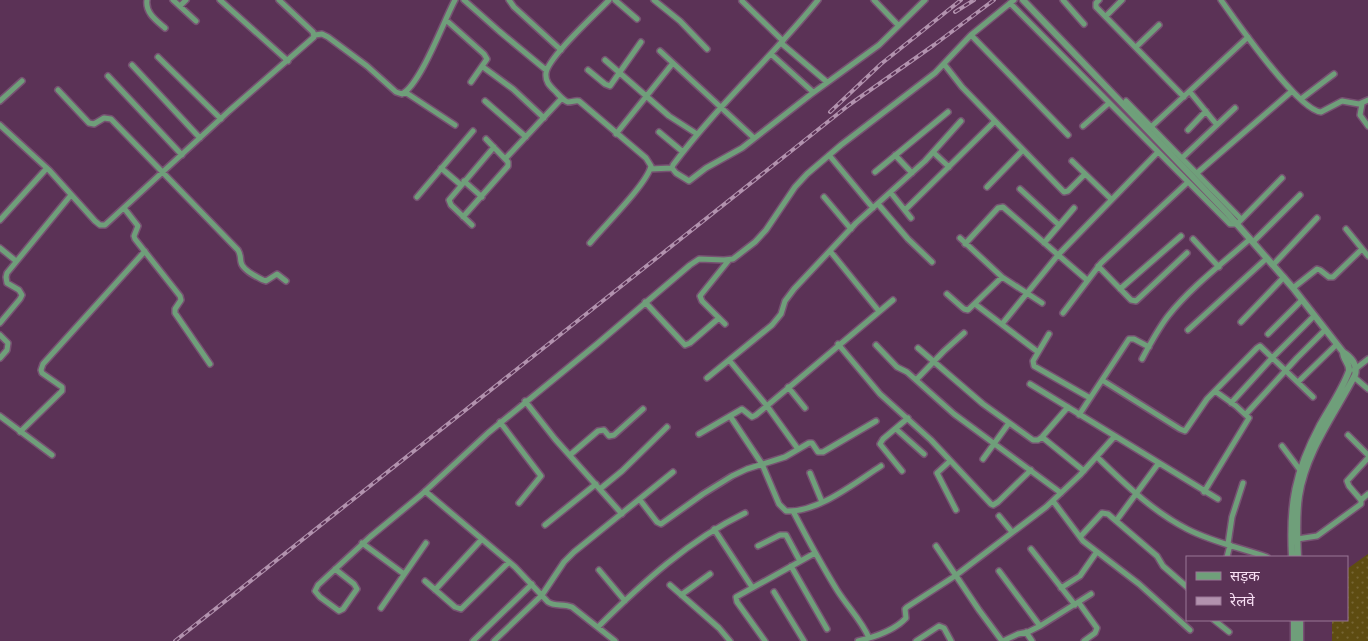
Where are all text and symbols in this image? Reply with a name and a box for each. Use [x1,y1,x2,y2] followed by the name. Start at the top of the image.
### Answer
[1186,556,1348,621] legend
[1230,566,1260,586] text: सड़क
[1229,591,1255,611] text: रेलवे

